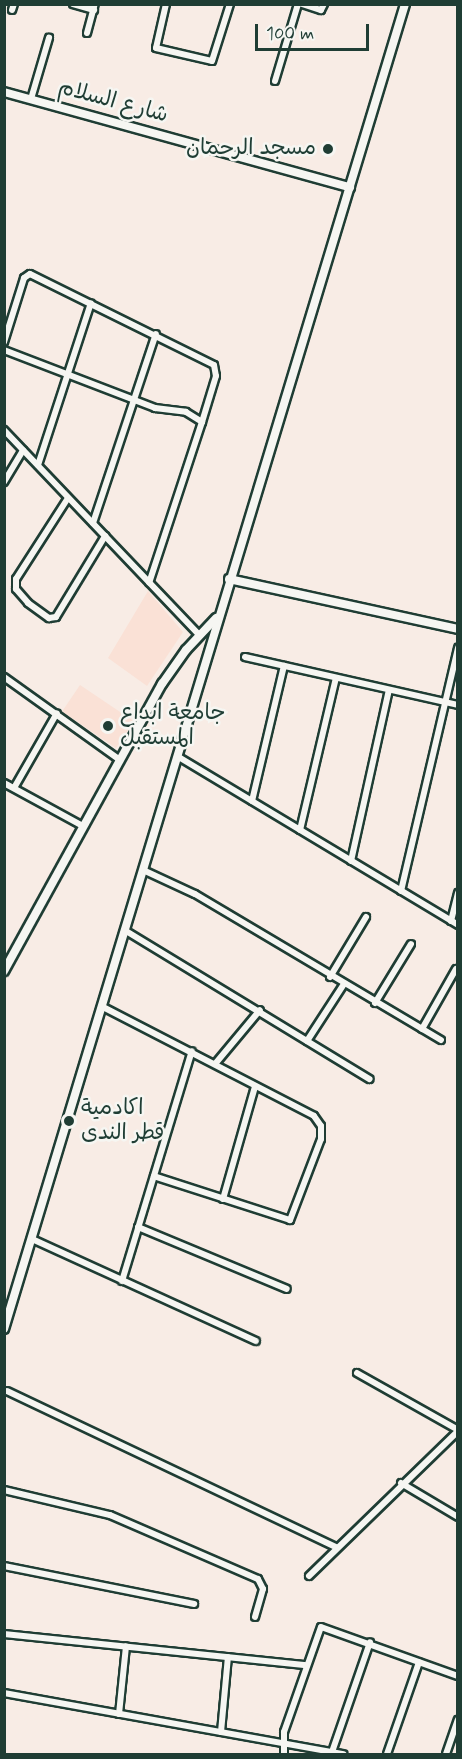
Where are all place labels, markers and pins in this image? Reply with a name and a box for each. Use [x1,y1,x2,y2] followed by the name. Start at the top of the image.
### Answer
[186,136,316,162] place label: مسجد الرحمان
[321,142,335,156] marker: مسجد الرحمان
[120,700,226,752] place label: جامعة ابداع المستقبل
[101,719,115,733] marker: جامعة ابداع المستقبل
[81,1095,164,1146] place label: اكادمية قطر الندى
[62,1114,76,1128] marker: اكادمية قطر الندى

